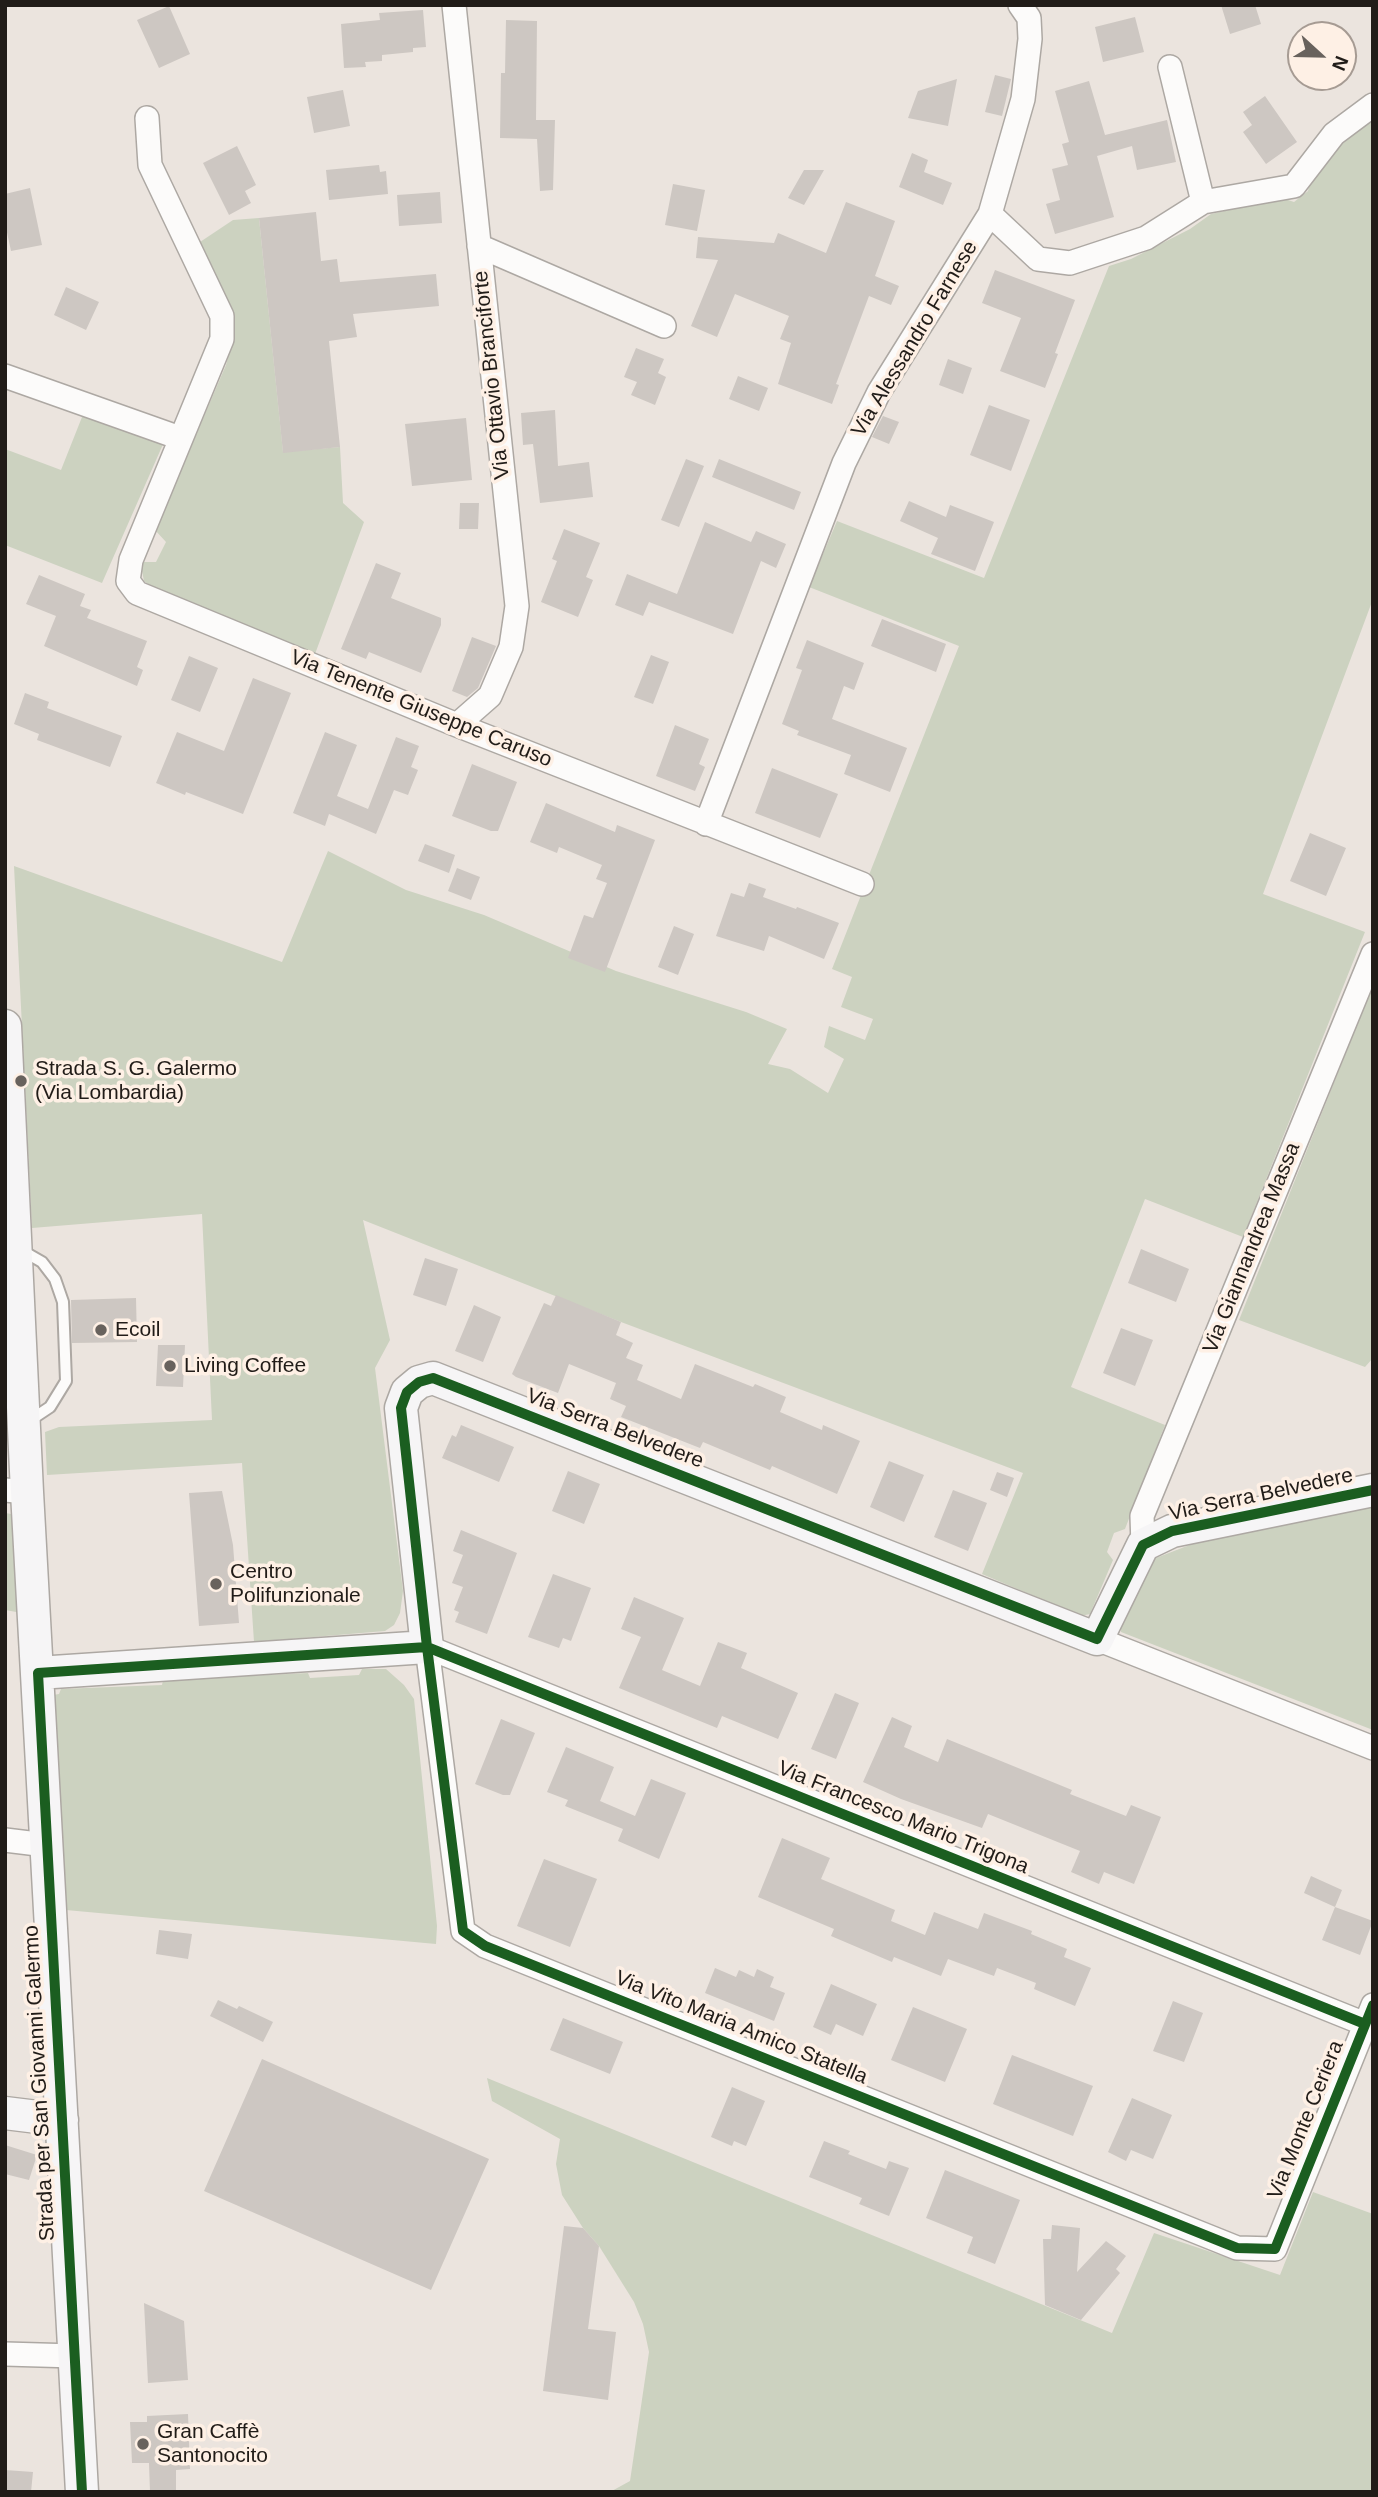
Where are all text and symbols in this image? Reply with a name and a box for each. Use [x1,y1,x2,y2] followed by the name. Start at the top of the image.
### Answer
[1287,21,1357,91] north arrow
[1328,53,1352,74] text: N
[847,237,983,441] street label: Via Alessandro Farnese
[469,269,515,481] street label: Via Ottavio Branciforte
[287,645,555,773] street label: Via Tenente Giuseppe Caruso
[35,1056,237,1106] place label: Strada S. G. Galermo (Via Lombardia)
[13,1073,29,1089] marker: Strada S. G. Galermo (Via Lombardia)
[1198,1139,1306,1357] street label: Via Giannandrea Massa
[115,1317,161,1343] place label: Ecoil
[93,1322,109,1338] marker: Ecoil
[184,1353,306,1379] place label: Living Coffee
[162,1358,178,1374] marker: Living Coffee
[523,1384,707,1474] street label: Via Serra Belvedere
[1167,1463,1355,1527] street label: Via Serra Belvedere
[230,1559,361,1609] place label: Centro Polifunzionale
[208,1576,224,1592] marker: Centro Polifunzionale
[774,1756,1032,1880] street label: Via Francesco Mario Trigona
[19,1924,61,2242] street label: Strada per San Giovanni Galermo
[611,1966,871,2090] street label: Via Vito Maria Amico Statella
[1263,2037,1349,2203] street label: Via Monte Ceriera
[157,2419,268,2469] place label: Gran Caffè Santonocito
[135,2436,151,2452] marker: Gran Caffè Santonocito

